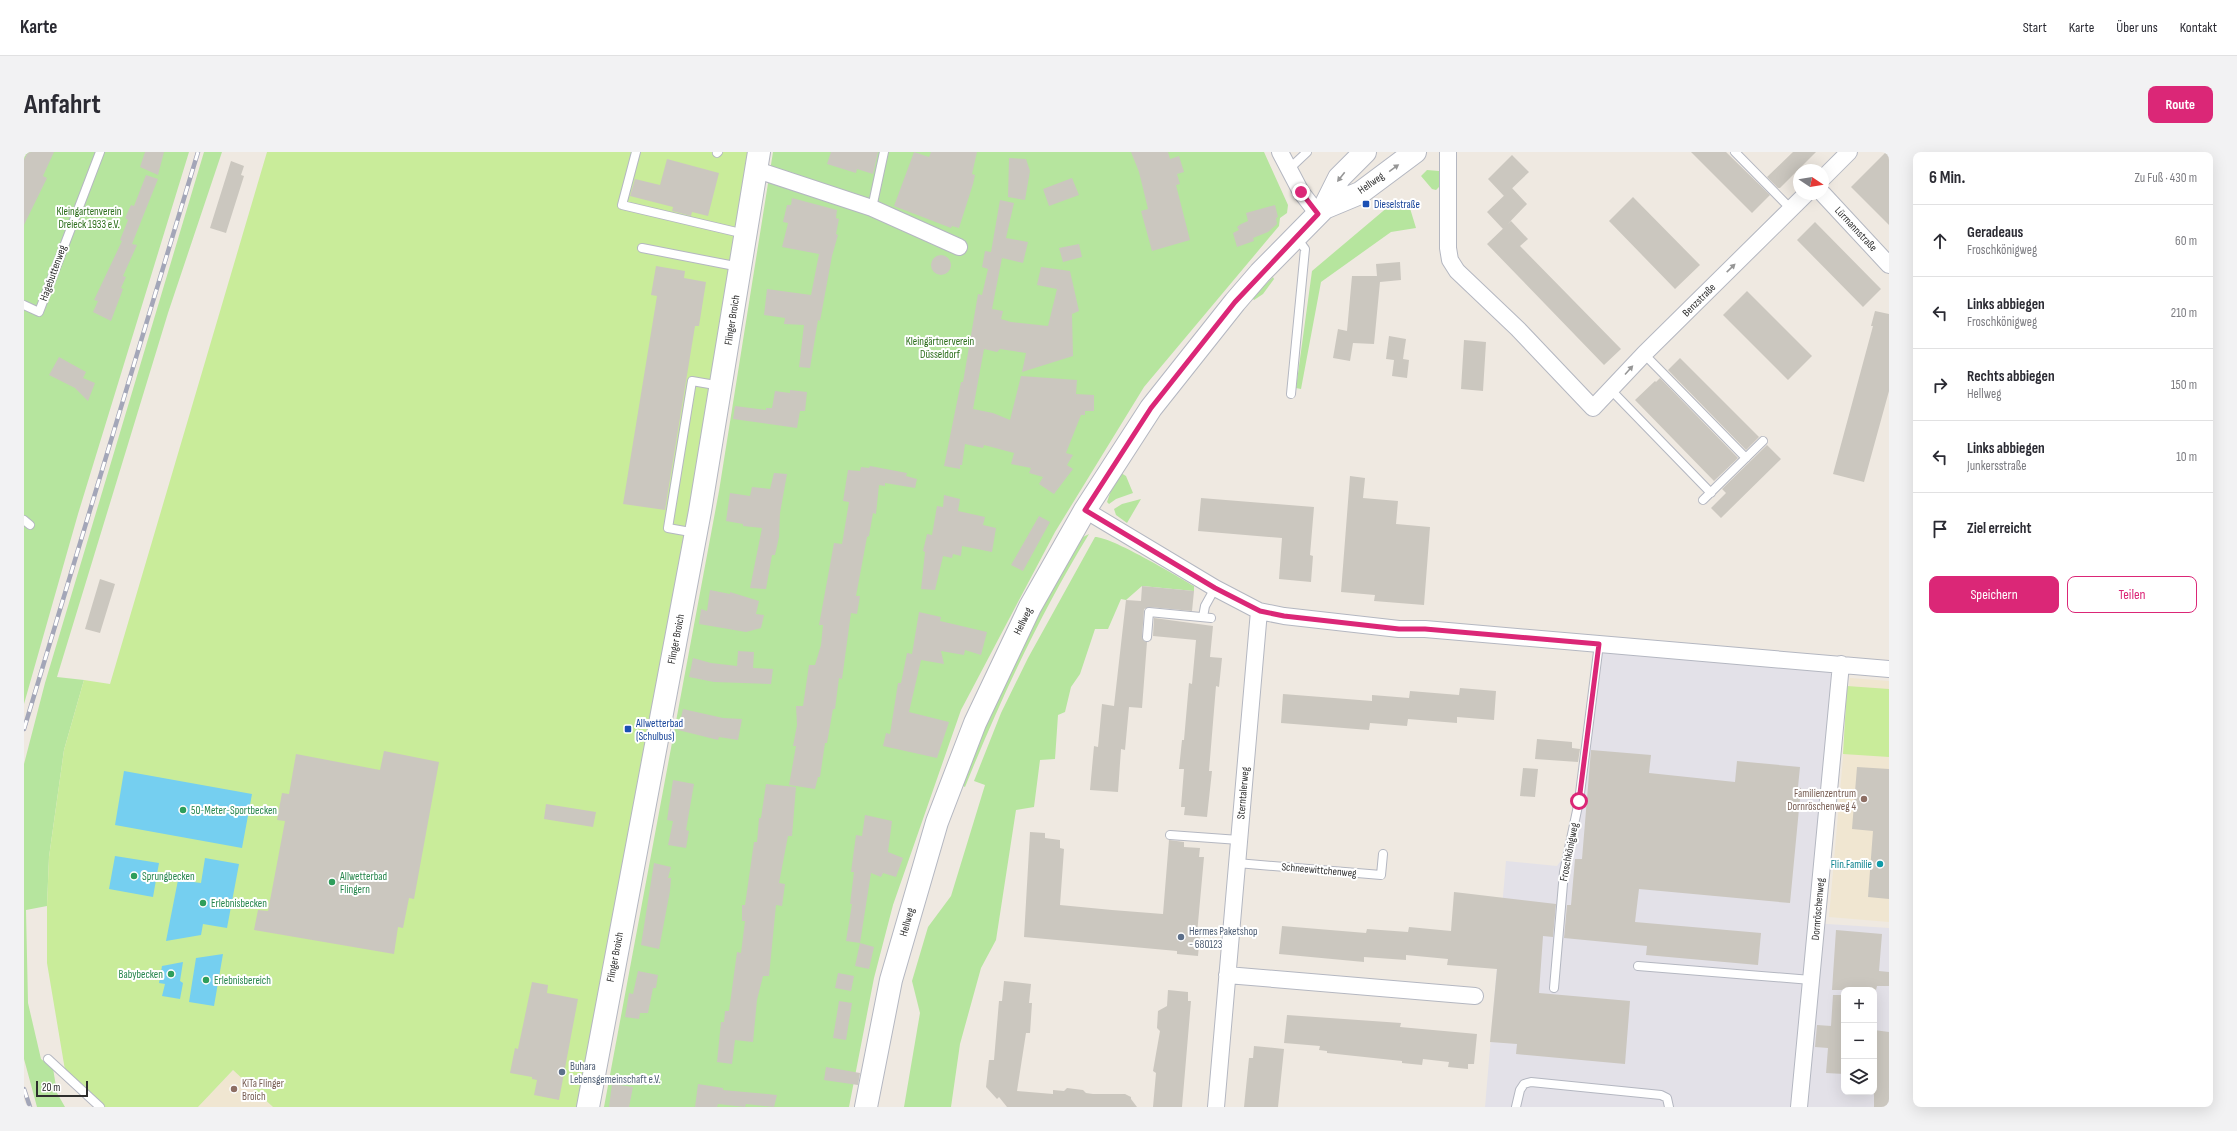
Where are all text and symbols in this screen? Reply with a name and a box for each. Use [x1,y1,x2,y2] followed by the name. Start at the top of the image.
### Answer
[20,16,57,39] text: Karte
[2023,19,2047,36] text: Start
[2069,19,2094,36] text: Karte
[2116,19,2158,36] text: Über uns
[2180,19,2217,36] text: Kontakt
[2148,86,2213,123] button: Route
[24,88,101,121] text: Anfahrt
[1388,164,1399,172] one-way arrow
[1793,164,1829,200] north arrow
[1929,168,1965,188] text: 6 Min.
[1355,169,1387,197] street label: Hellweg
[2135,170,2197,186] text: Zu Fuß · 430 m
[1337,172,1345,183] one-way arrow
[1292,183,1310,201] route end
[1374,198,1420,211] place label: Dieselstraße
[1361,199,1371,209] marker: Dieselstraße
[1832,204,1880,254] street label: Lürmannstraße
[56,205,122,231] park label: Kleingartenverein Dreieck 1933 e.V.
[1967,223,2023,242] text: Geradeaus
[1929,230,1951,252] icon: ahead
[2175,233,2197,249] text: 60 m
[1967,242,2037,258] text: Froschkönigweg
[37,243,69,303] street label: Hagebuttenweg
[1726,263,1736,273] one-way arrow
[1680,281,1718,319] street label: Benzstraße
[722,294,742,346] street label: Flinger Broich
[1967,295,2045,314] text: Links abbiegen
[1929,302,1951,324] icon: left
[2171,305,2197,321] text: 210 m
[1967,314,2037,330] text: Froschkönigweg
[906,335,975,361] park label: Kleingärtnerverein Düsseldorf
[1625,365,1634,375] one-way arrow
[1967,367,2055,386] text: Rechts abbiegen
[1929,374,1951,396] icon: right
[2171,377,2197,393] text: 150 m
[1967,386,2001,402] text: Hellweg
[1967,439,2045,458] text: Links abbiegen
[1929,446,1951,468] icon: left
[2176,449,2197,465] text: 10 m
[1967,458,2027,474] text: Junkersstraße
[1929,518,1951,540] icon: arrive
[1967,519,2031,538] text: Ziel erreicht
[1929,576,2059,613] button: Speichern
[2067,576,2197,613] button: Teilen
[1011,605,1035,637] street label: Hellweg
[665,613,687,665] street label: Flinger Broich
[635,717,683,743] place label: Allwetterbad (Schulbus)
[623,724,633,734] marker: Allwetterbad (Schulbus)
[1234,766,1252,820] street label: Sterntalerweg
[1787,787,1856,813] place label: Familienzentrum Dornröschenweg 4
[1570,792,1588,810] route start
[1859,794,1869,804] marker: Familienzentrum Dornröschenweg 4
[191,804,277,817] place label: 50-Meter-Sportbecken
[178,805,188,815] marker: 50-Meter-Sportbecken
[1557,821,1581,882] street label: Froschkönigweg
[1831,858,1872,871] place label: Flin.Familie
[1875,859,1885,869] marker: Flin.Familie
[1281,860,1358,880] street label: Schneewittchenweg
[142,870,195,883] place label: Sprungbecken
[339,870,387,896] place label: Allwetterbad Flingern
[129,871,139,881] marker: Sprungbecken
[327,877,337,887] marker: Allwetterbad Flingern
[1809,877,1827,941] street label: Dornröschenweg
[211,897,267,910] place label: Erlebnisbecken
[198,898,208,908] marker: Erlebnisbecken
[897,906,917,938] street label: Hellweg
[1189,925,1258,951] place label: Hermes Paketshop - 680123
[604,931,626,983] street label: Flinger Broich
[1176,932,1186,942] marker: Hermes Paketshop - 680123
[119,968,163,981] place label: Babybecken
[166,969,176,979] marker: Babybecken
[214,974,271,987] place label: Erlebnisbereich
[201,975,211,985] marker: Erlebnisbereich
[1841,987,1877,1095] map controls
[1841,987,1877,1023] button: +
[1841,1023,1877,1059] button: −
[1841,1059,1877,1095] button: layers
[570,1060,660,1086] place label: Buhara Lebensgemeinschaft e.V.
[557,1067,567,1077] marker: Buhara Lebensgemeinschaft e.V.
[242,1077,284,1103] place label: KiTa Flinger Broich
[36,1079,88,1098] scale bar
[42,1081,60,1094] text: 20 m
[229,1084,239,1094] marker: KiTa Flinger Broich

